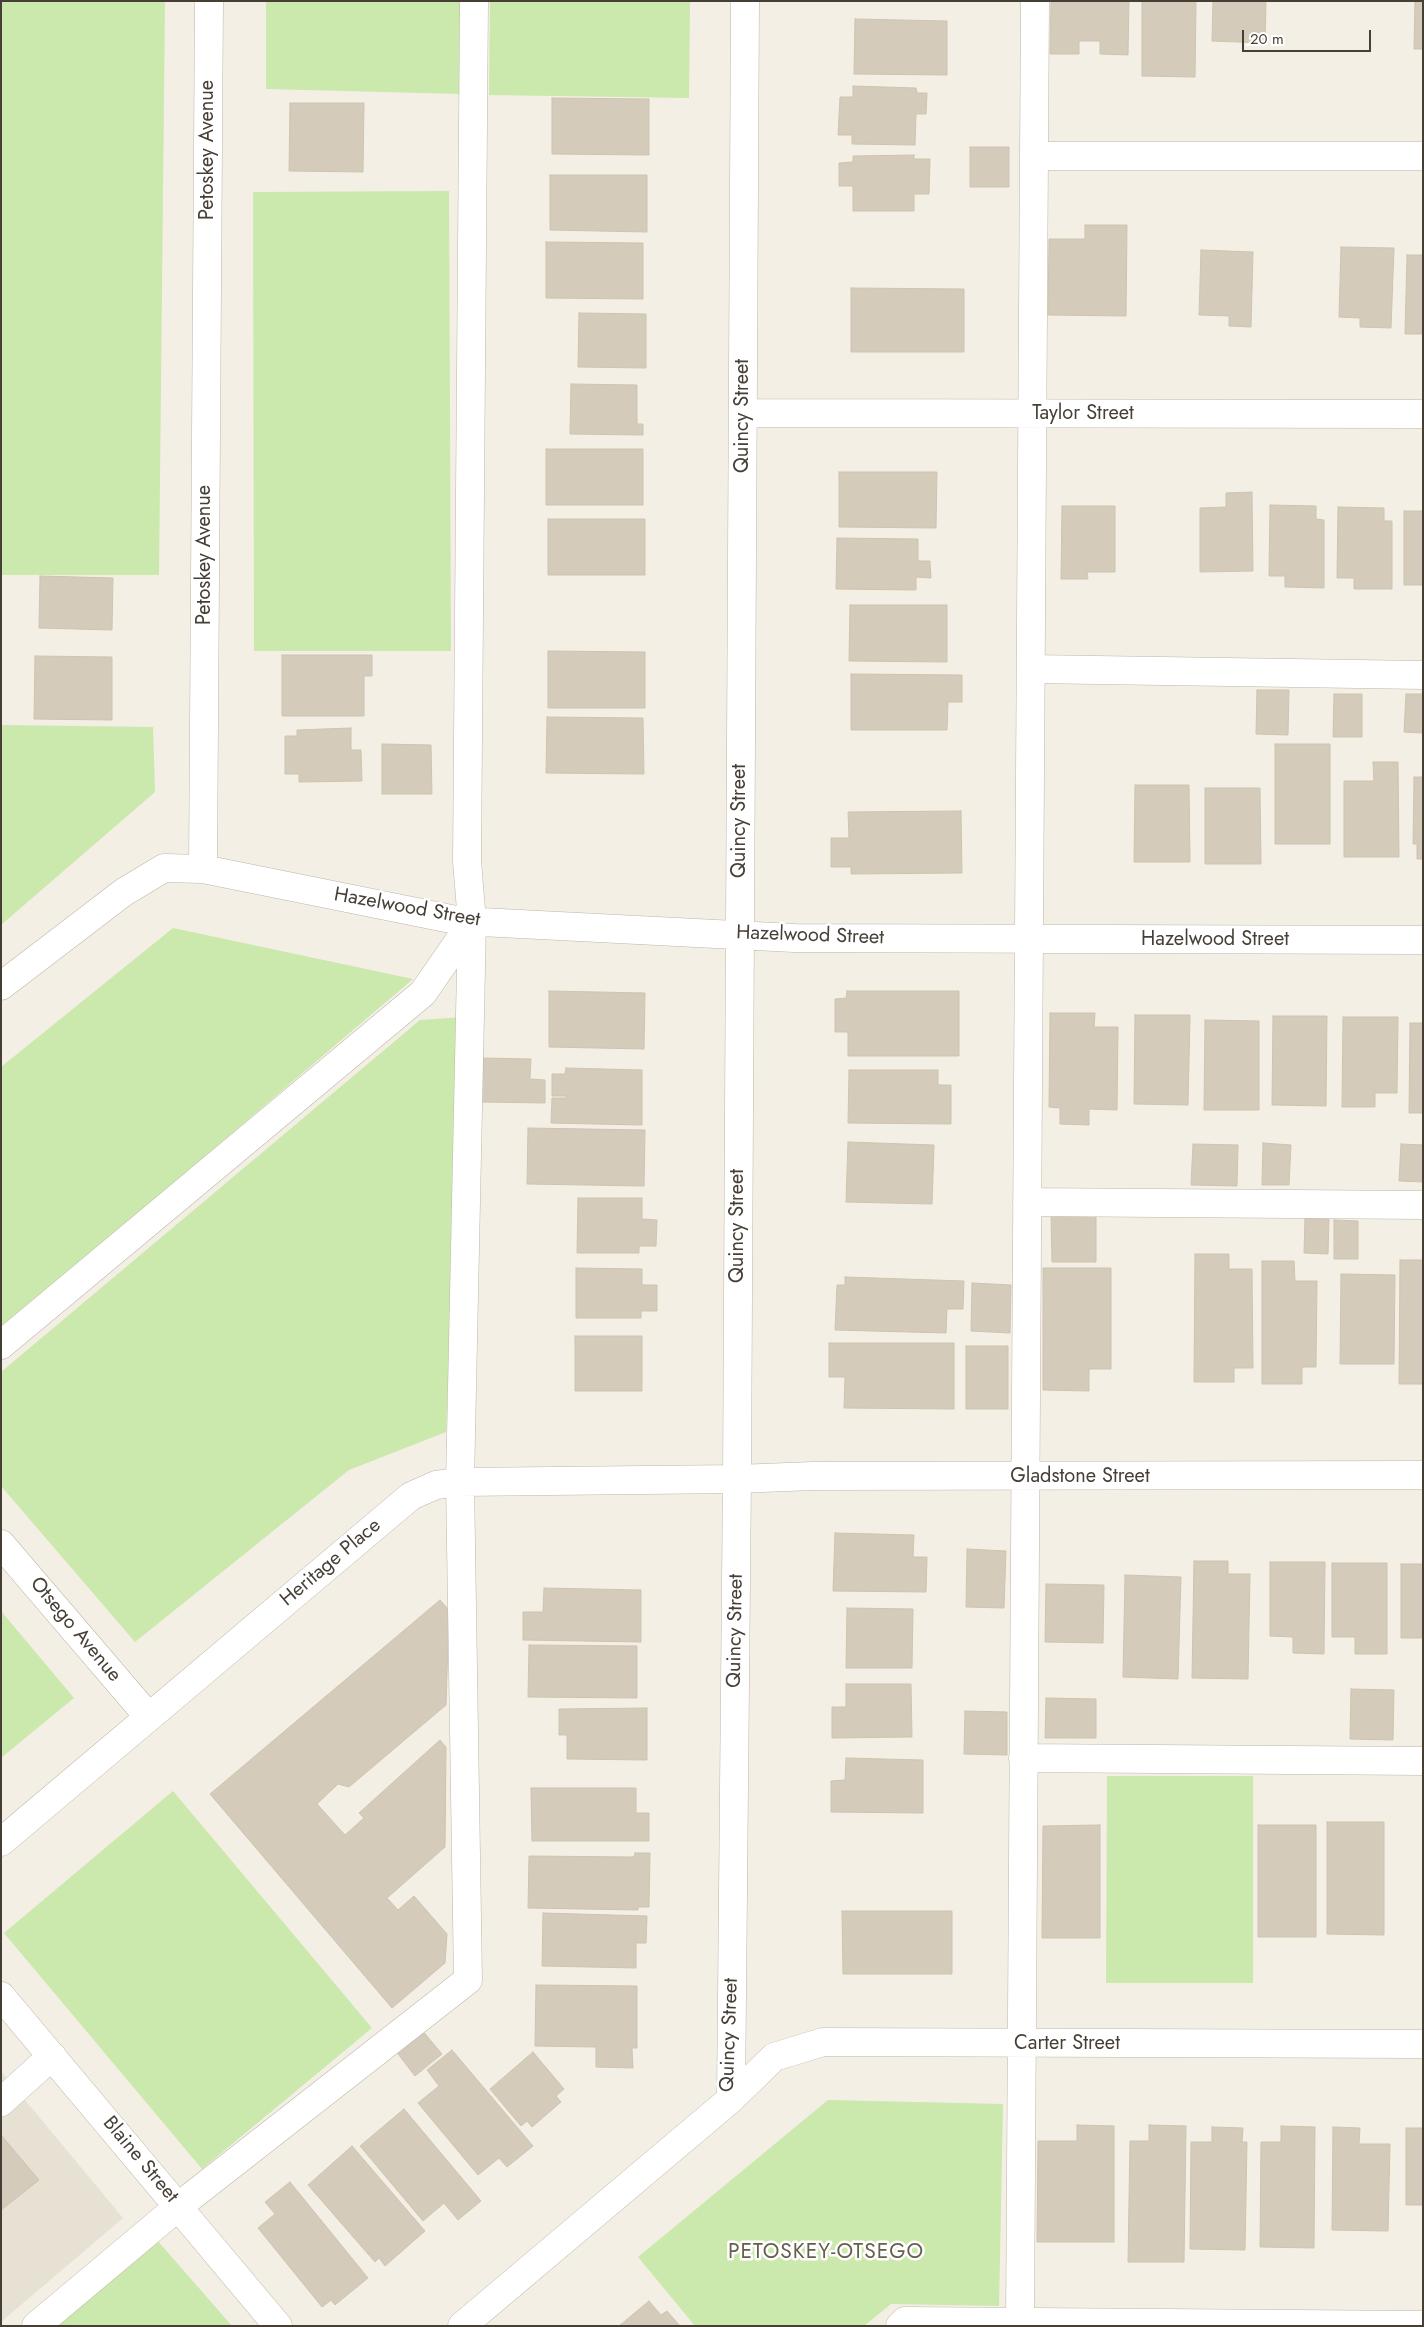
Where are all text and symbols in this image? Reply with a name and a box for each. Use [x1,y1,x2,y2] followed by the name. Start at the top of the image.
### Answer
[1244,20,1373,52] scale bar
[1250,28,1284,50] text: 20 m
[196,80,220,220] street label: Petoskey Avenue
[731,359,755,473] street label: Quincy Street
[1032,402,1134,426] street label: Taylor Street
[193,485,217,625] street label: Petoskey Avenue
[728,764,752,878] street label: Quincy Street
[332,883,482,933] street label: Hazelwood Street
[736,921,884,951] street label: Hazelwood Street
[1141,928,1289,952] street label: Hazelwood Street
[726,1169,750,1283] street label: Quincy Street
[1010,1465,1150,1489] street label: Gladstone Street
[276,1514,386,1612] street label: Heritage Place
[24,1573,126,1687] street label: Otsego Avenue
[723,1574,749,1688] street label: Quincy Street
[716,1978,744,2092] street label: Quincy Street
[1014,2032,1120,2056] street label: Carter Street
[97,2112,183,2208] street label: Blaine Street
[726,2240,926,2266] district label: PETOSKEY-OTSEGO

